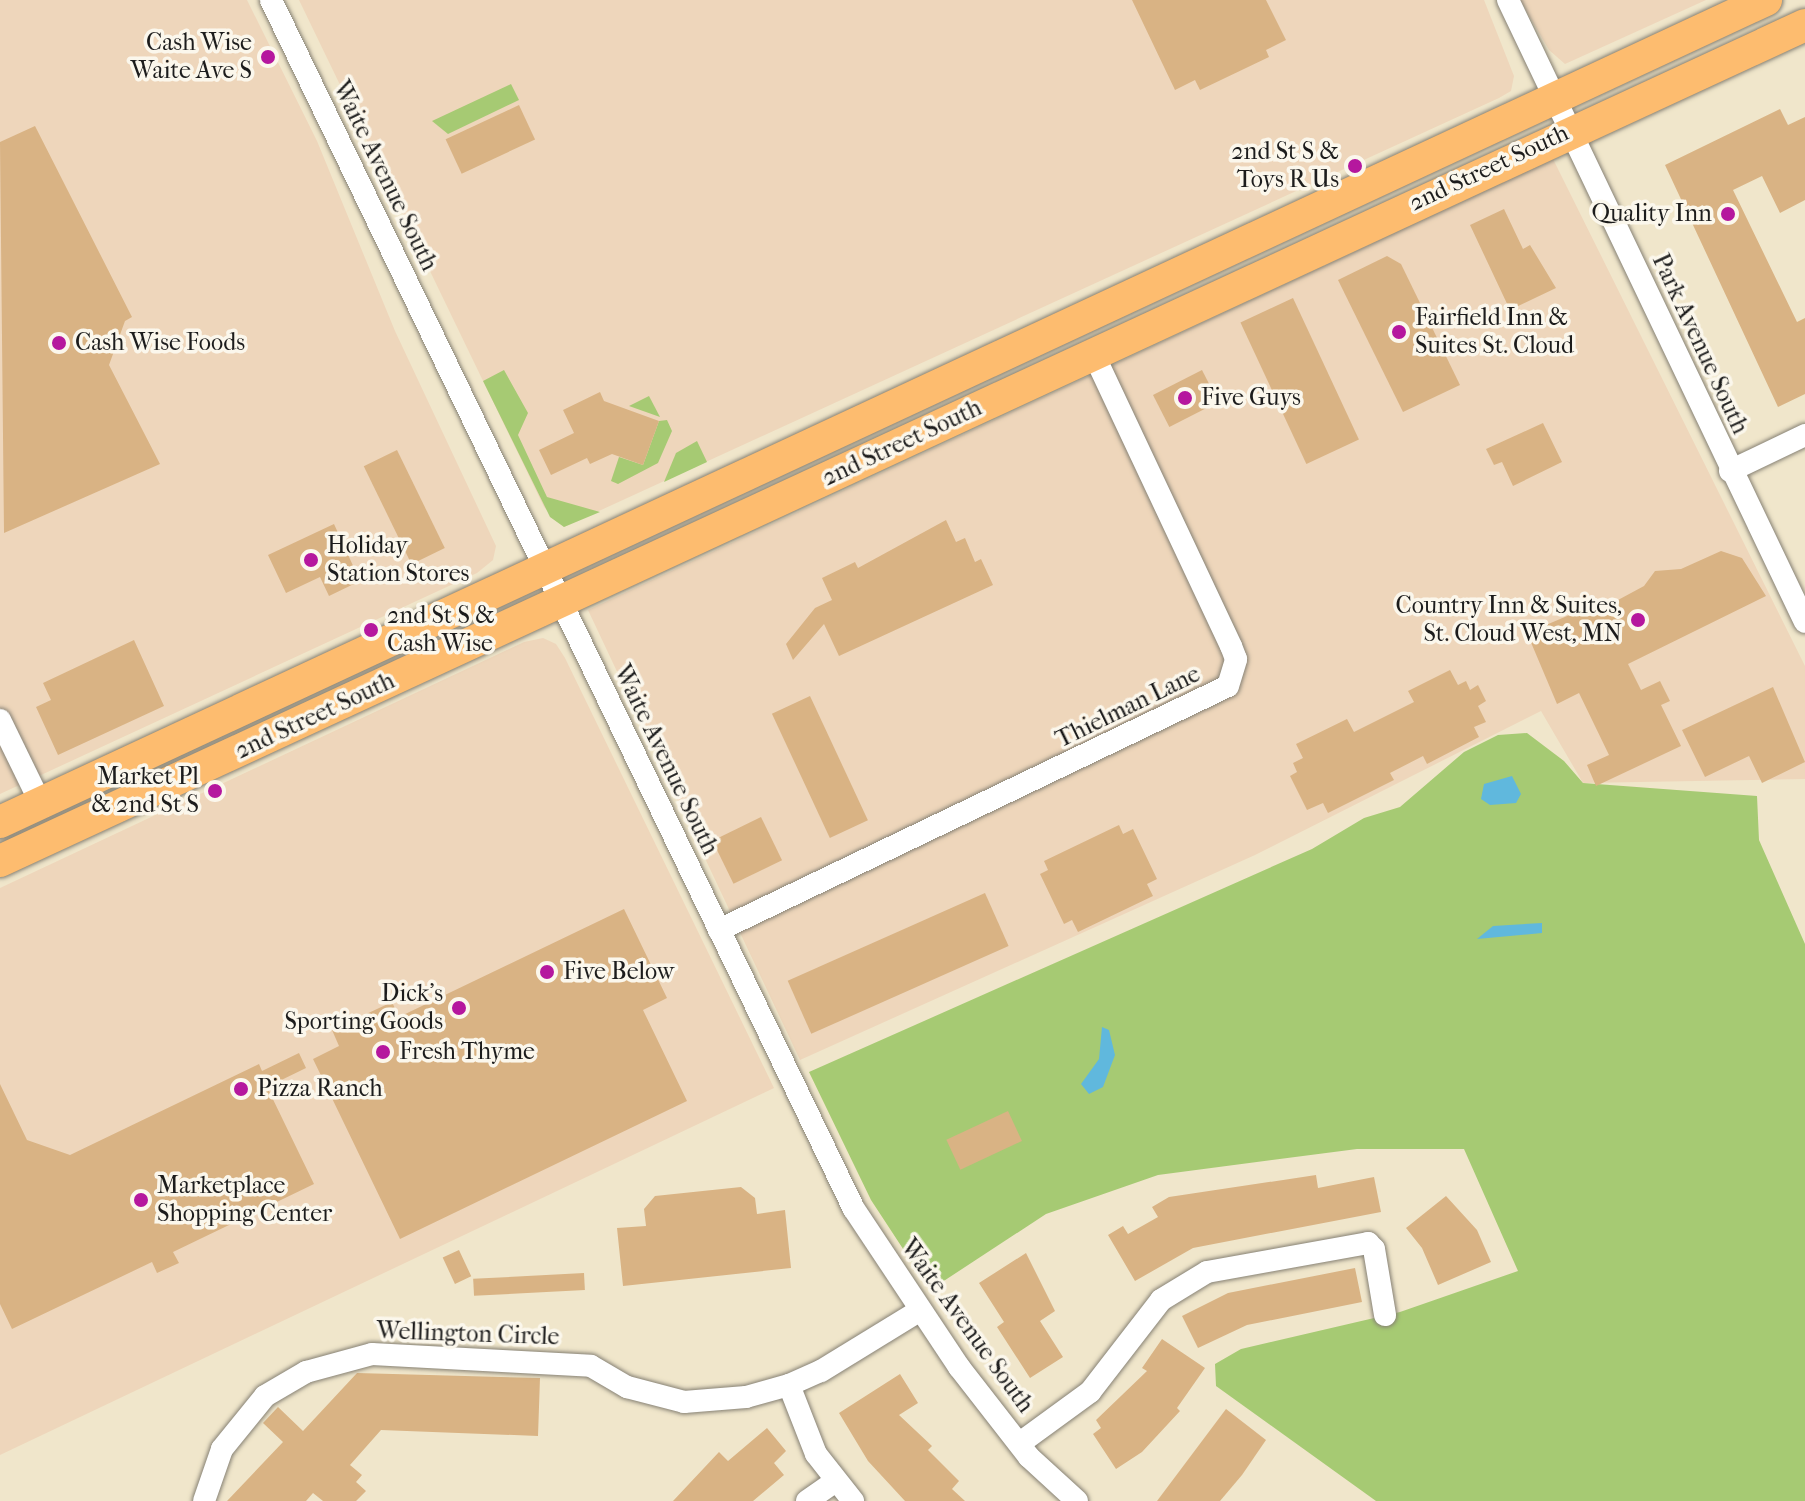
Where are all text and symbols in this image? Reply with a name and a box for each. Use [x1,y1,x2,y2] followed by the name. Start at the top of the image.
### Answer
[130,29,252,85] place label: Cash Wise Waite Ave S
[259,48,277,66] marker: Cash Wise Waite Ave S
[326,76,444,276] street label: Waite Avenue South
[1405,118,1573,218] street label: 2nd Street South
[1231,138,1339,194] place label: 2nd St S & Toys R Us
[1346,157,1364,175] marker: 2nd St S & Toys R Us
[1592,200,1712,228] place label: Quality Inn
[1719,205,1737,223] marker: Quality Inn
[1646,249,1754,439] street label: Park Avenue South
[1415,304,1574,360] place label: Fairfield Inn & Suites St. Cloud
[1390,323,1408,341] marker: Fairfield Inn & Suites St. Cloud
[75,329,245,357] place label: Cash Wise Foods
[50,334,68,352] marker: Cash Wise Foods
[1201,384,1301,412] place label: Five Guys
[1176,389,1194,407] marker: Five Guys
[818,393,986,493] street label: 2nd Street South
[327,532,469,588] place label: Holiday Station Stores
[302,551,320,569] marker: Holiday Station Stores
[1396,592,1622,648] place label: Country Inn & Suites, St. Cloud West, MN
[387,602,495,658] place label: 2nd St S & Cash Wise
[1629,611,1647,629] marker: Country Inn & Suites, St. Cloud West, MN
[362,621,380,639] marker: 2nd St S & Cash Wise
[607,660,725,860] street label: Waite Avenue South
[1051,660,1205,754] street label: Thielman Lane
[231,666,399,766] street label: 2nd Street South
[91,763,199,819] place label: Market Pl & 2nd St S
[206,782,224,800] marker: Market Pl & 2nd St S
[563,958,675,986] place label: Five Below
[538,963,556,981] marker: Five Below
[284,980,443,1036] place label: Dick's Sporting Goods
[450,999,468,1017] marker: Dick's Sporting Goods
[399,1038,535,1066] place label: Fresh Thyme
[374,1043,392,1061] marker: Fresh Thyme
[257,1075,383,1103] place label: Pizza Ranch
[232,1080,250,1098] marker: Pizza Ranch
[157,1172,332,1228] place label: Marketplace Shopping Center
[132,1191,150,1209] marker: Marketplace Shopping Center
[894,1233,1040,1419] street label: Waite Avenue South
[376,1316,560,1352] street label: Wellington Circle

